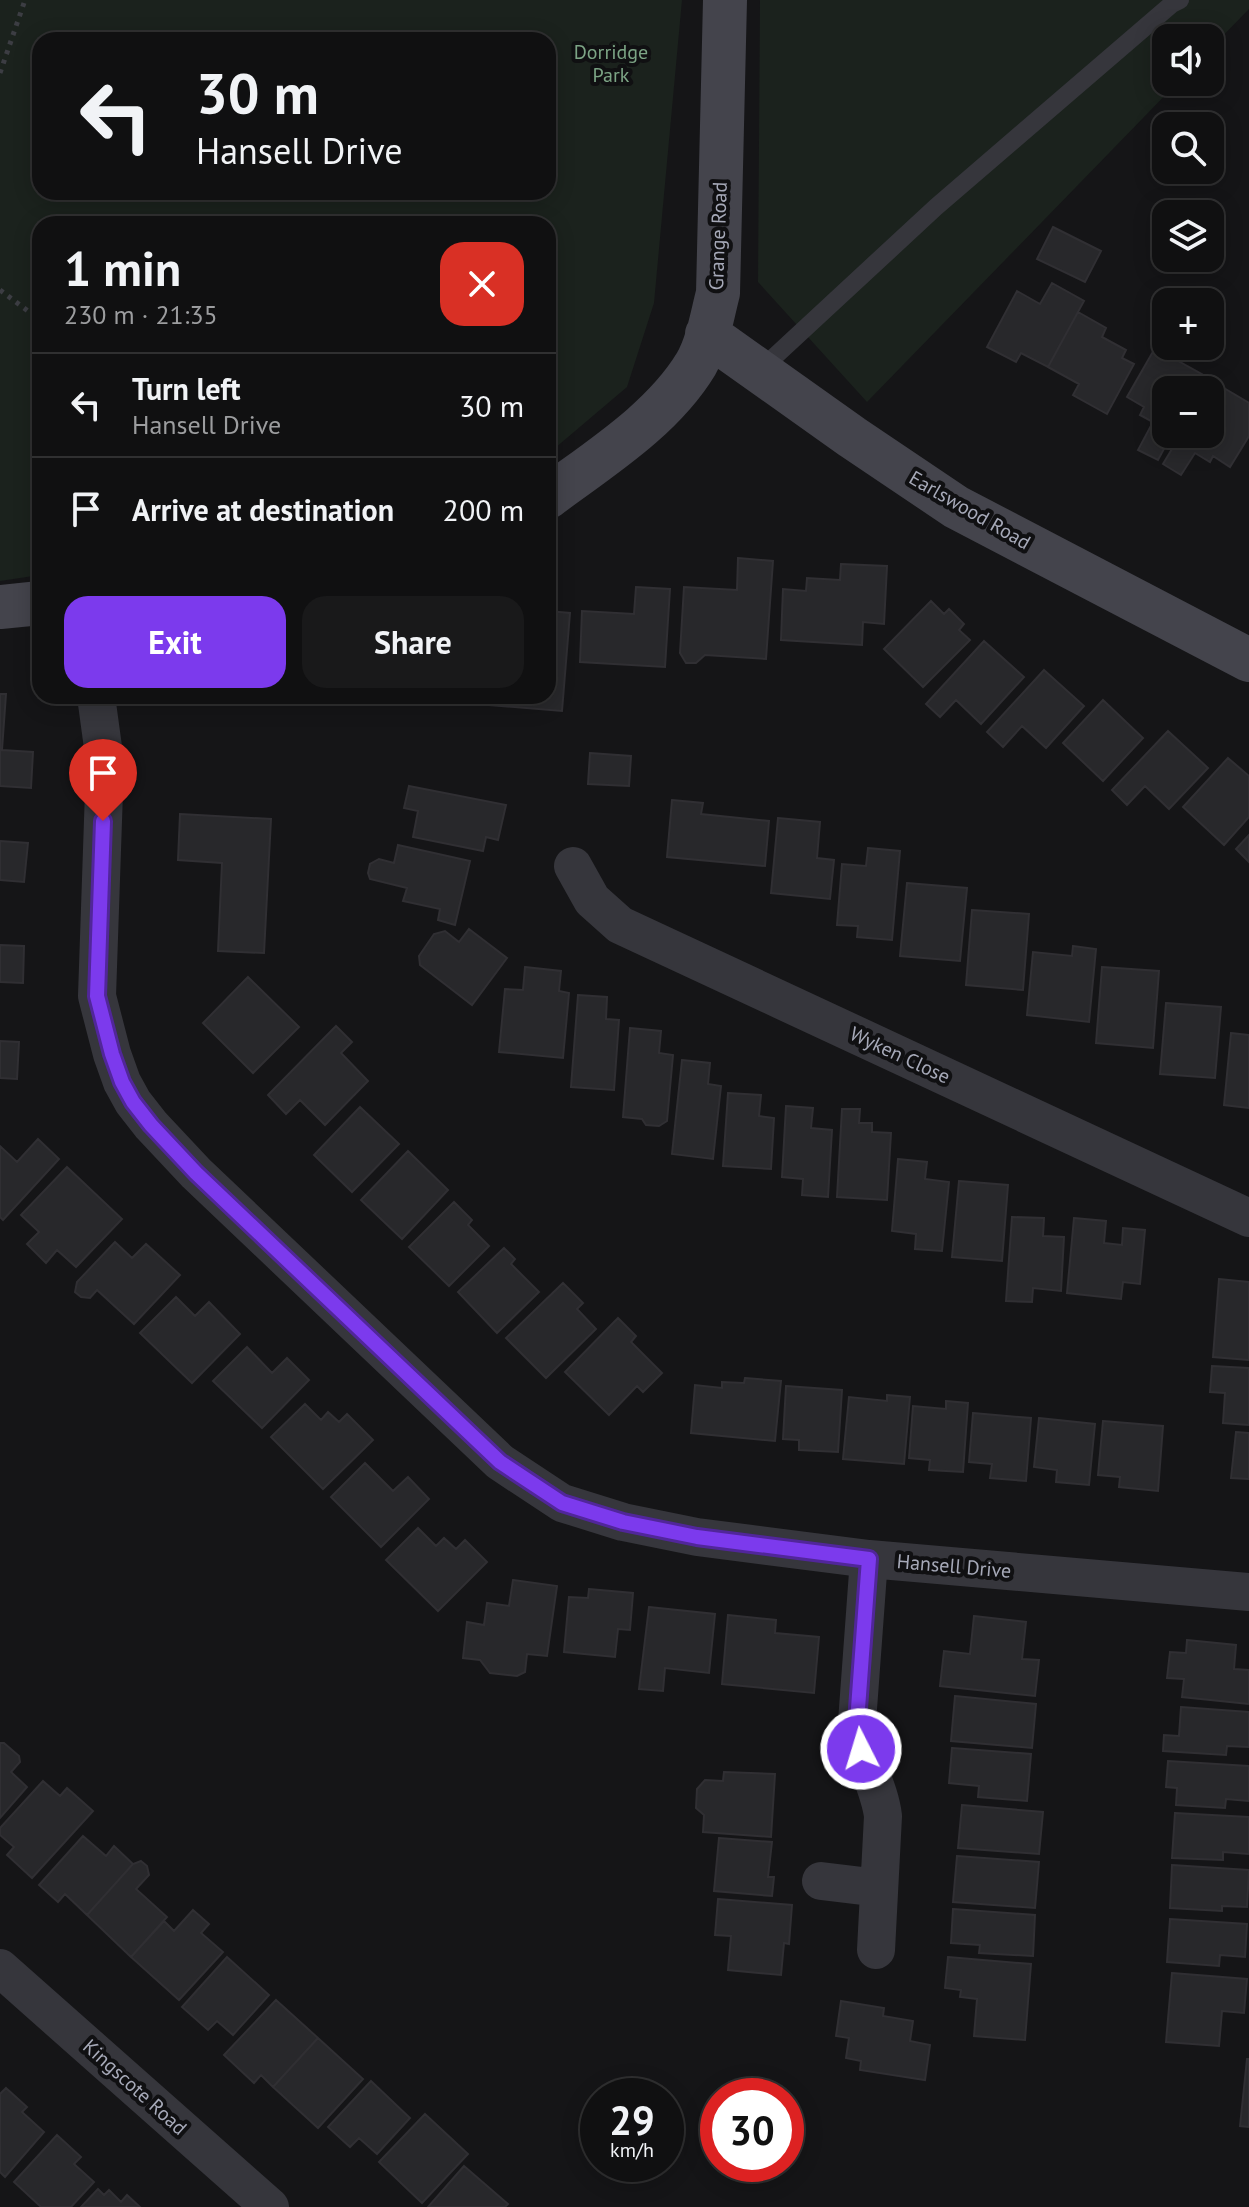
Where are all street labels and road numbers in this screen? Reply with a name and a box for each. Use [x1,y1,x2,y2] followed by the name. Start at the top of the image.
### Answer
[703,181,733,291] street label: Grange Road
[905,465,1035,555] street label: Earlswood Road
[846,1020,954,1090] street label: Wyken Close
[896,1548,1012,1584] street label: Hansell Drive
[77,2033,193,2141] street label: Kingscote Road

